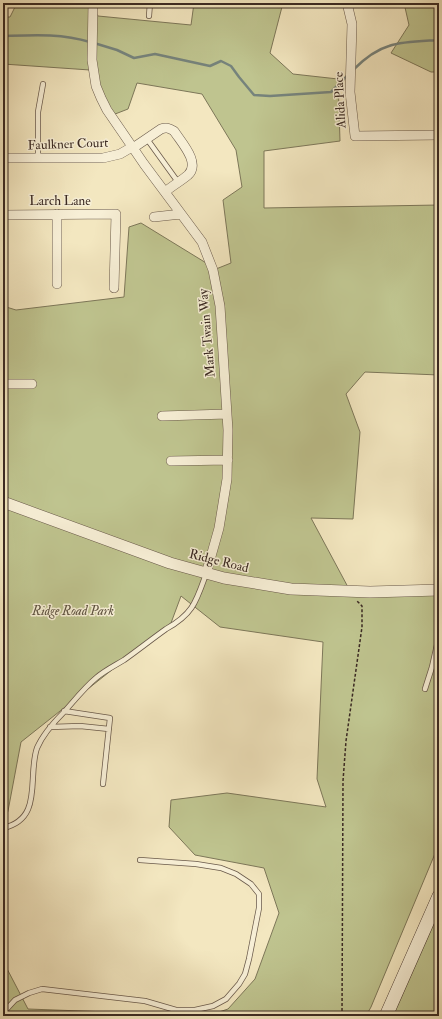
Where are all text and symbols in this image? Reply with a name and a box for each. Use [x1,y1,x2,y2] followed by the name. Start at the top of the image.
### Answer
[331,71,350,130] street label: Alida Place
[27,135,109,153] street label: Faulkner Court
[29,193,91,209] street label: Larch Lane
[195,288,220,378] street label: Mark Twain Way
[188,546,251,576] street label: Ridge Road
[31,603,114,619] park label: Ridge Road Park

